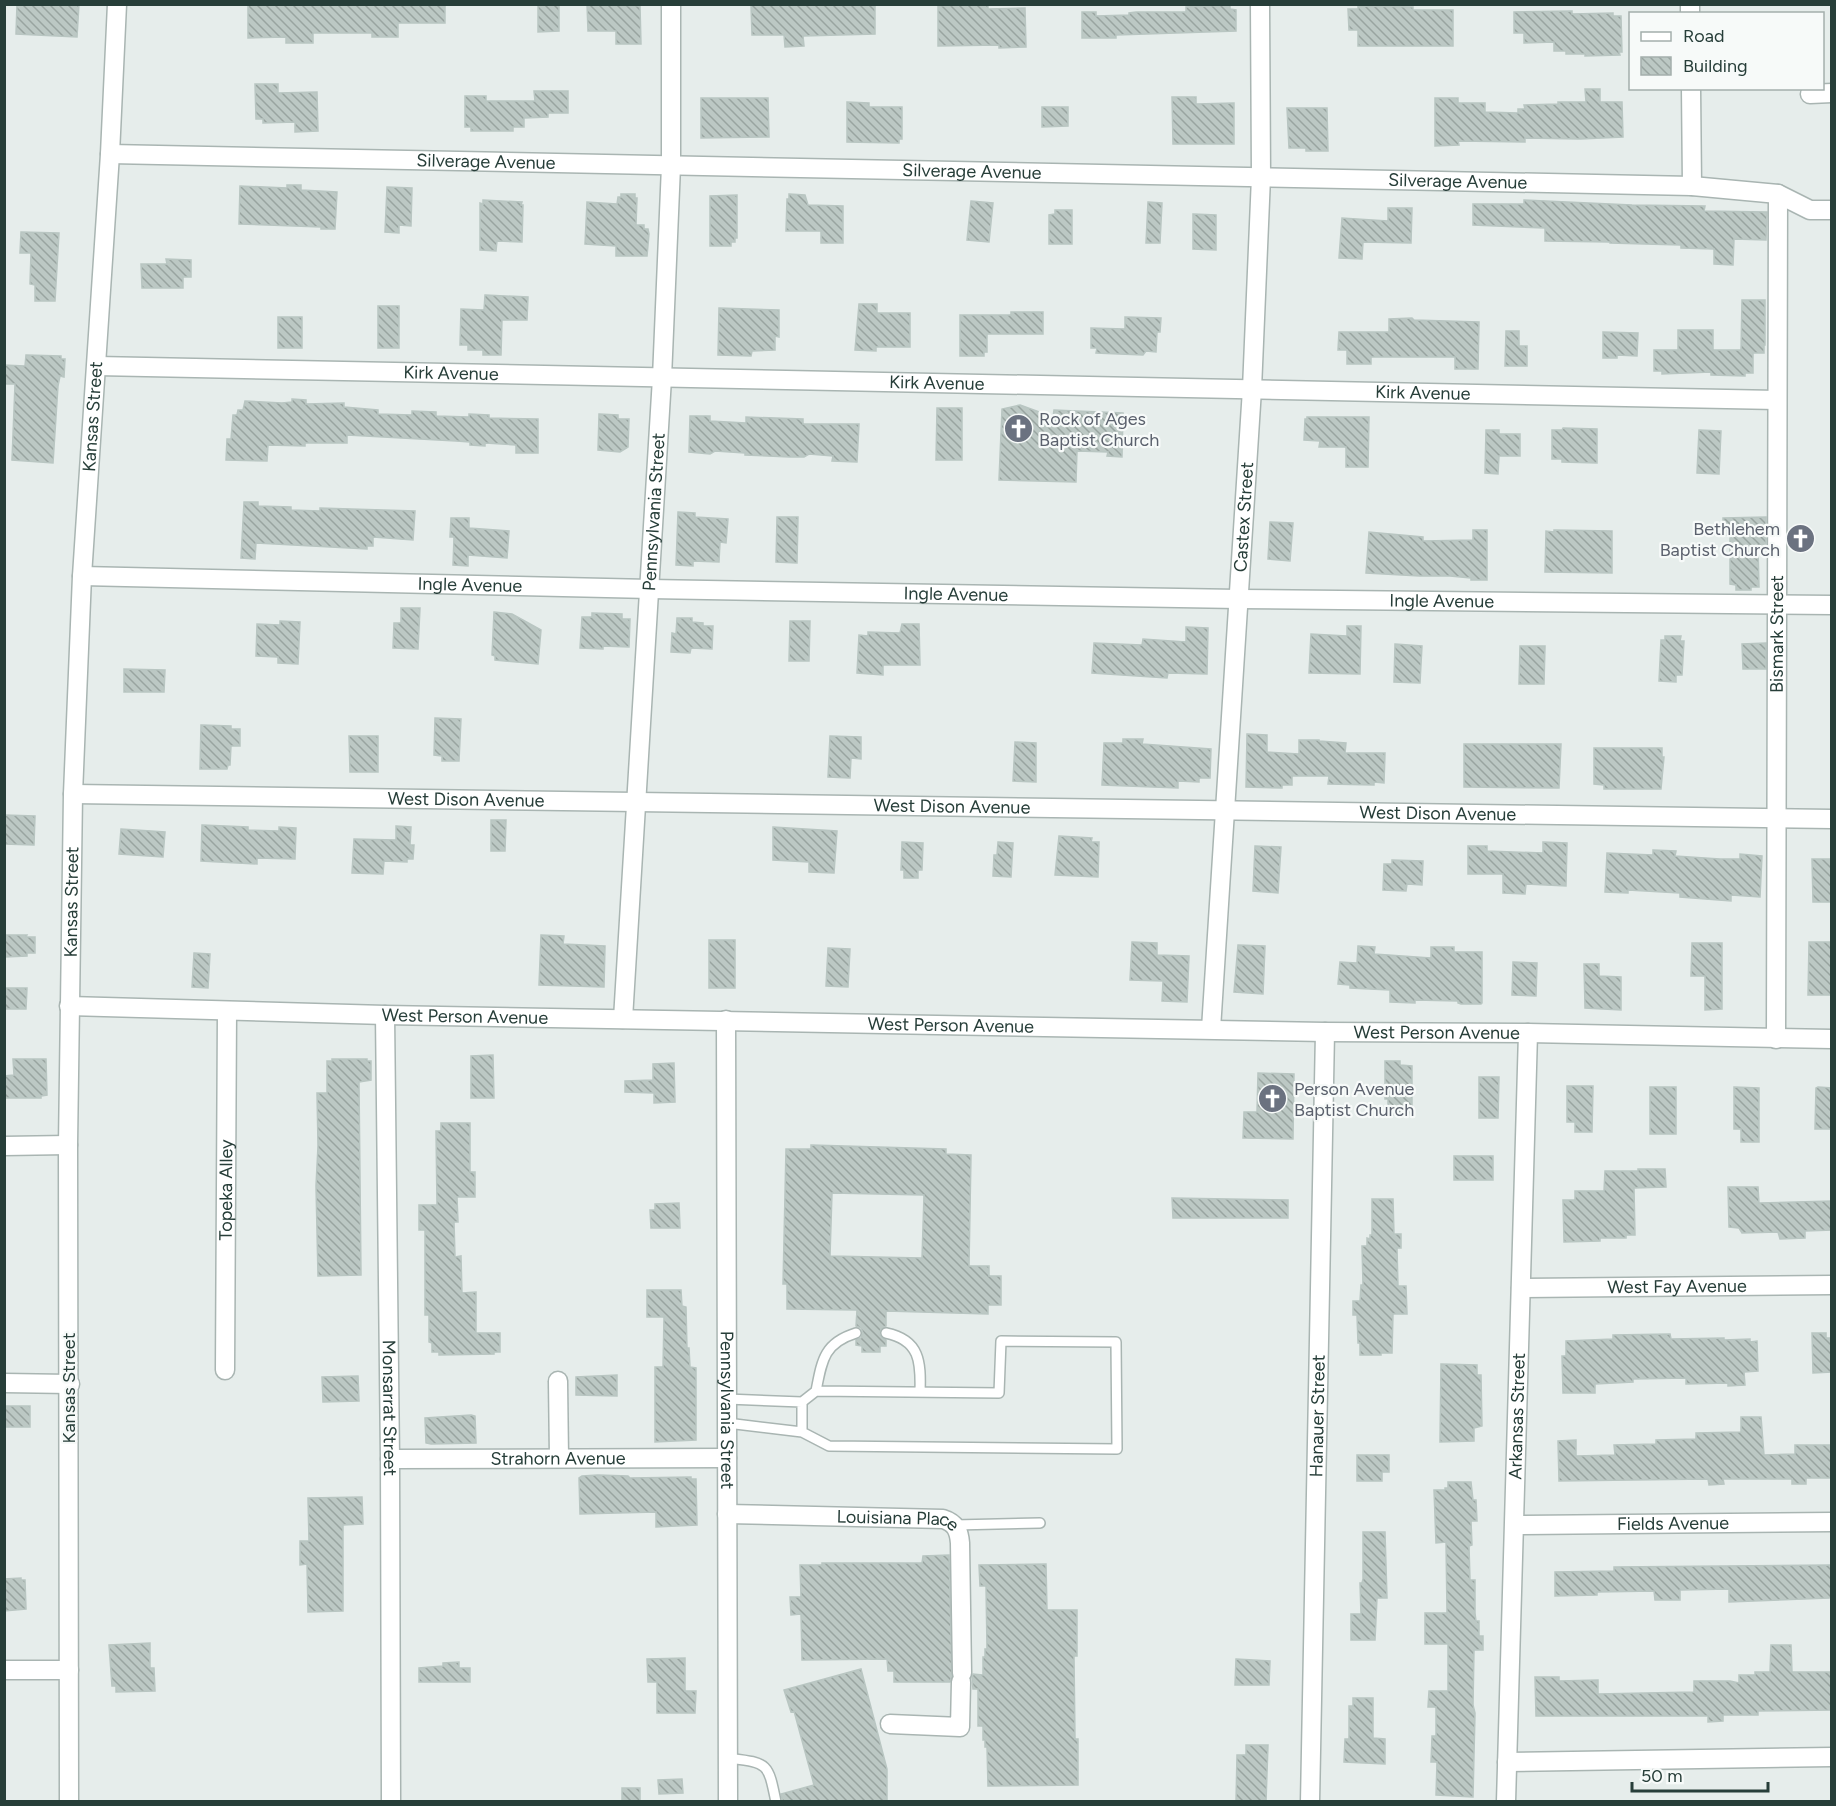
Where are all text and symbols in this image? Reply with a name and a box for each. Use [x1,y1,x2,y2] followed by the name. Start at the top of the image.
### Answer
[1629,12,1824,90] legend
[1683,25,1724,47] text: Road
[1683,55,1748,77] text: Building
[416,149,556,174] street label: Silverage Avenue
[902,159,1042,184] street label: Silverage Avenue
[1388,169,1528,194] street label: Silverage Avenue
[78,360,107,473] street label: Kansas Street
[403,361,499,385] street label: Kirk Avenue
[889,371,985,395] street label: Kirk Avenue
[1375,381,1471,405] street label: Kirk Avenue
[1039,408,1159,451] place label: Rock of Ages Baptist Church
[1002,413,1034,445] church icon: Rock of Ages Baptist Church
[638,432,670,592] street label: Pennsylvania Street
[1229,461,1258,573] street label: Castex Street
[1660,518,1780,561] place label: Bethlehem Baptist Church
[1785,523,1817,555] church icon: Bethlehem Baptist Church
[417,573,523,597] street label: Ingle Avenue
[1766,575,1788,693] street label: Bismark Street
[903,582,1008,606] street label: Ingle Avenue
[1389,590,1494,613] street label: Ingle Avenue
[387,787,545,812] street label: West Dison Avenue
[873,794,1031,819] street label: West Dison Avenue
[1359,801,1517,826] street label: West Dison Avenue
[60,846,83,958] street label: Kansas Street
[381,1004,548,1029] street label: West Person Avenue
[867,1013,1034,1038] street label: West Person Avenue
[1353,1021,1520,1044] street label: West Person Avenue
[1294,1078,1415,1121] place label: Person Avenue Baptist Church
[1257,1083,1289,1115] church icon: Person Avenue Baptist Church
[215,1139,237,1241] street label: Topeka Alley
[1607,1275,1747,1298] street label: West Fay Avenue
[716,1331,738,1490] street label: Pennsylvania Street
[58,1332,80,1443] street label: Kansas Street
[378,1340,401,1476] street label: Monsarrat Street
[1504,1352,1530,1480] street label: Arkansas Street
[1305,1354,1330,1478] street label: Hanauer Street
[490,1447,626,1470] street label: Strahorn Avenue
[836,1506,964,1536] street label: Louisiana Place
[1617,1512,1729,1535] street label: Fields Avenue
[1632,1755,1768,1793] scale bar
[1641,1765,1683,1787] text: 50 m

